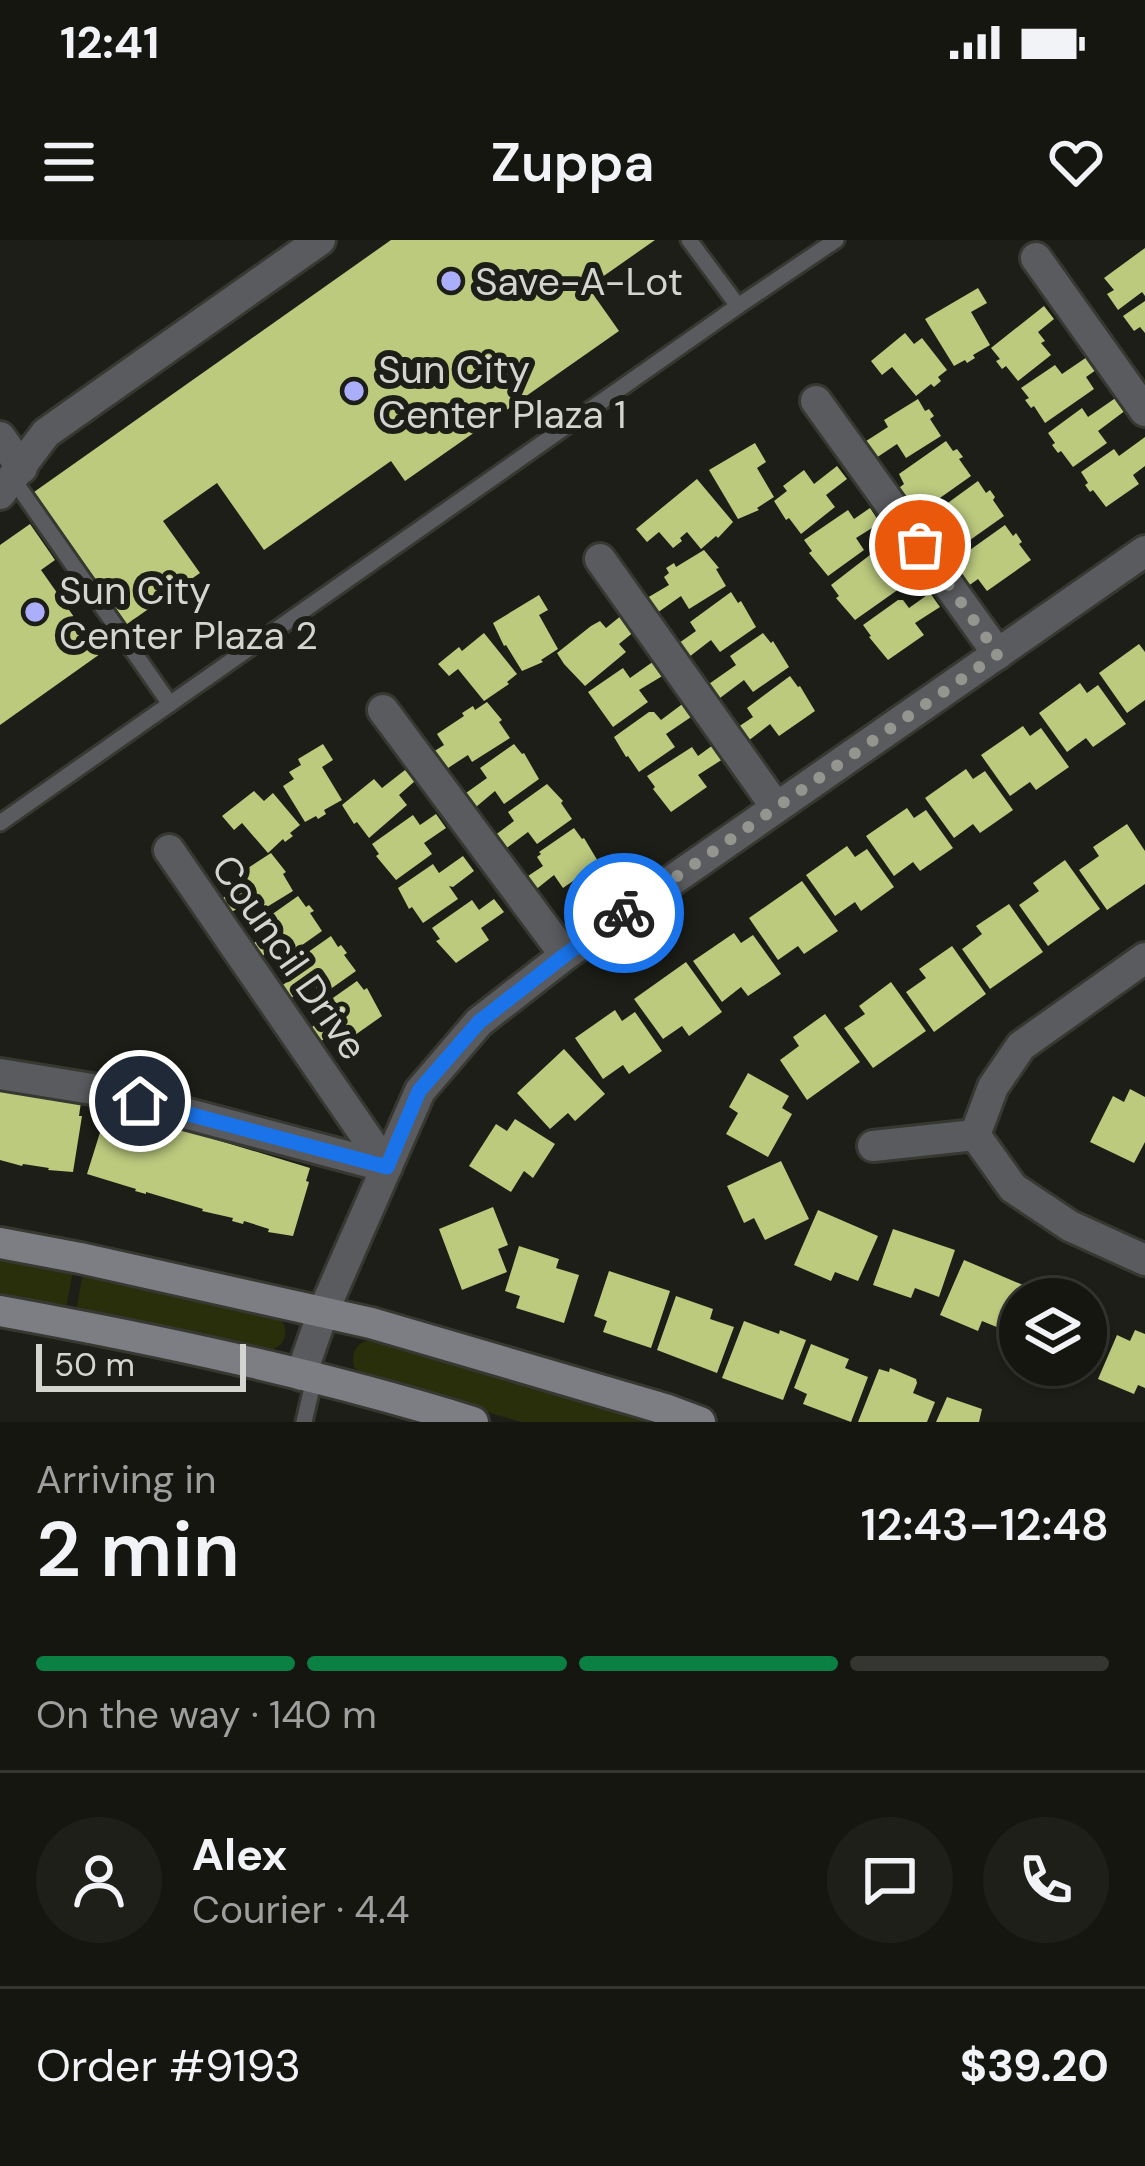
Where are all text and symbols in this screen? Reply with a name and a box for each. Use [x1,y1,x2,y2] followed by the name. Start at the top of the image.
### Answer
[60,13,159,72] text: 12:41
[491,127,655,198] text: Zuppa
[36,129,102,195] icon: menu
[1043,129,1109,195] icon: heart
[475,256,683,307] place label: Save-A-Lot
[438,268,464,294] marker: Save-A-Lot
[378,344,626,440] place label: Sun City Center Plaza 1
[341,378,367,404] marker: Sun City Center Plaza 1
[869,494,971,596] pin
[887,512,953,578] icon: bag
[59,565,318,661] place label: Sun City Center Plaza 2
[22,599,48,625] marker: Sun City Center Plaza 2
[200,845,379,1070] street label: Council Drive
[564,853,684,973] courier
[591,880,657,946] icon: bike
[89,1050,191,1152] pin
[107,1068,173,1134] icon: home
[999,1278,1107,1386] map controls
[999,1278,1107,1386] button: layers
[36,1338,246,1391] scale bar
[54,1343,135,1386] text: 50 m
[36,1454,216,1505] text: Arriving in
[861,1495,1109,1554] text: 12:43–12:48
[36,1499,240,1600] text: 2 min
[36,1689,377,1740] text: On the way · 140 m
[36,1817,162,1943] button: person
[827,1817,953,1943] button: chat
[983,1817,1109,1943] button: phone
[192,1825,287,1884] text: Alex
[192,1884,409,1935] text: Courier · 4.4
[36,2036,301,2095] text: Order #9193
[960,2036,1109,2095] text: $39.20

